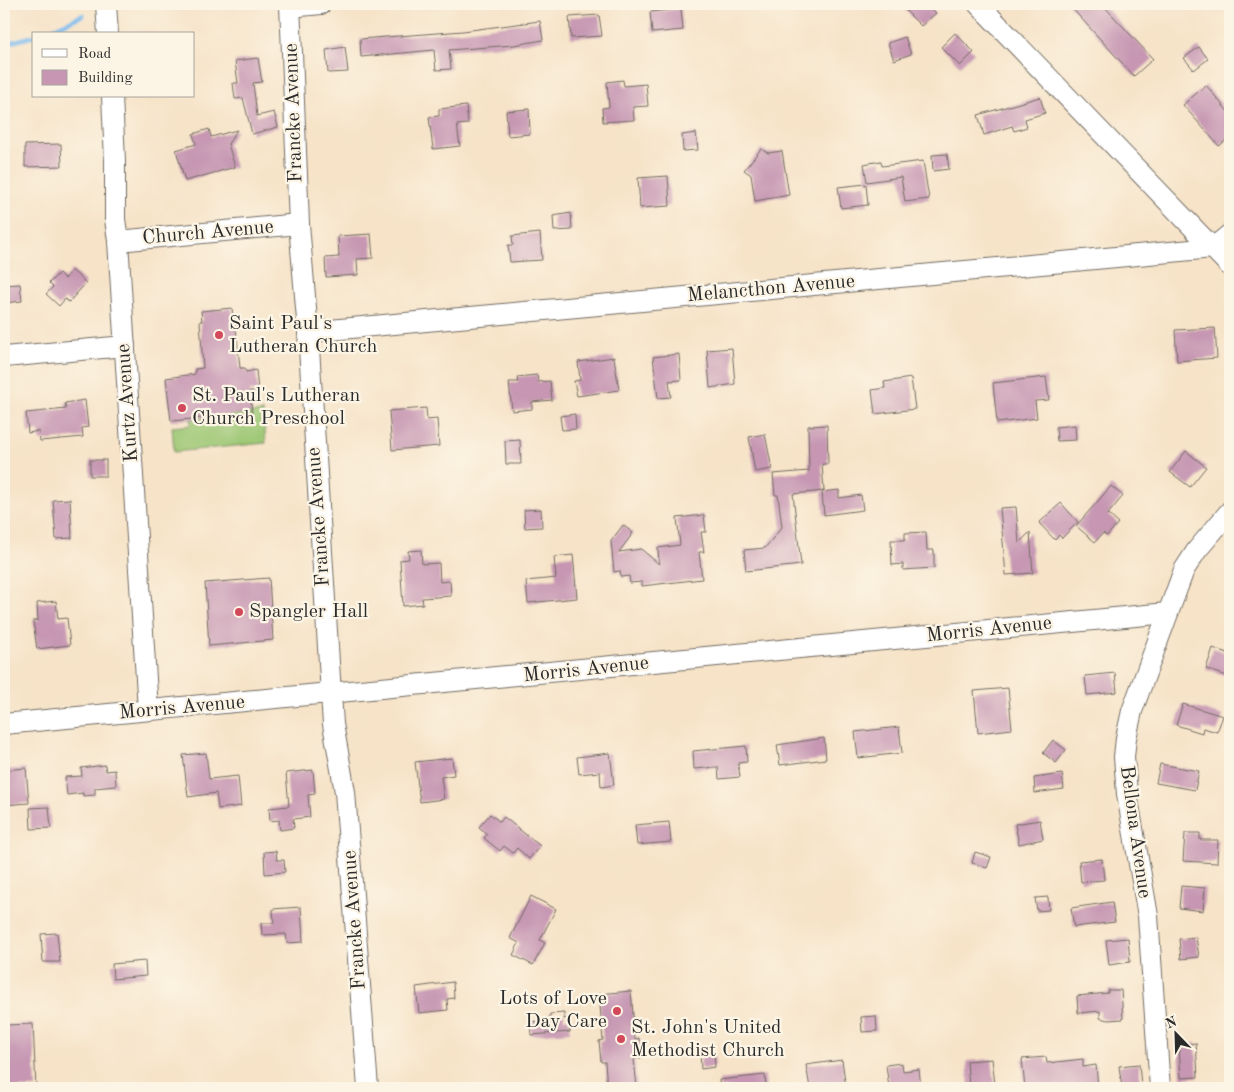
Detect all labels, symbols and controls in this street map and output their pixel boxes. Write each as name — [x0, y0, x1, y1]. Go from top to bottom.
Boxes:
legend — [32, 32, 195, 98]
street label: Francke Avenue — [282, 43, 306, 183]
text: Road — [78, 47, 112, 62]
text: Building — [78, 71, 133, 86]
street label: Church Avenue — [141, 217, 275, 249]
street label: Melancthon Avenue — [686, 272, 856, 306]
place label: Saint Paul's Lutheran Church — [229, 314, 378, 357]
marker: Saint Paul's Lutheran Church — [213, 329, 225, 341]
street label: Kurtz Avenue — [114, 343, 142, 463]
place label: St. Paul's Lutheran Church Preschool — [192, 386, 361, 429]
marker: St. Paul's Lutheran Church Preschool — [176, 402, 188, 414]
street label: Francke Avenue — [304, 447, 334, 587]
place label: Spangler Hall — [249, 602, 368, 622]
marker: Spangler Hall — [233, 606, 245, 618]
street label: Morris Avenue — [925, 613, 1053, 647]
street label: Morris Avenue — [522, 653, 650, 687]
street label: Morris Avenue — [118, 693, 246, 723]
street label: Bellona Avenue — [1116, 764, 1154, 900]
street label: Francke Avenue — [340, 850, 370, 990]
place label: Lots of Love Day Care — [499, 989, 607, 1032]
marker: Lots of Love Day Care — [611, 1005, 623, 1017]
north arrow — [1152, 1010, 1202, 1060]
text: N — [1164, 1014, 1179, 1031]
place label: St. John's United Methodist Church — [631, 1018, 785, 1061]
marker: St. John's United Methodist Church — [615, 1033, 627, 1045]

